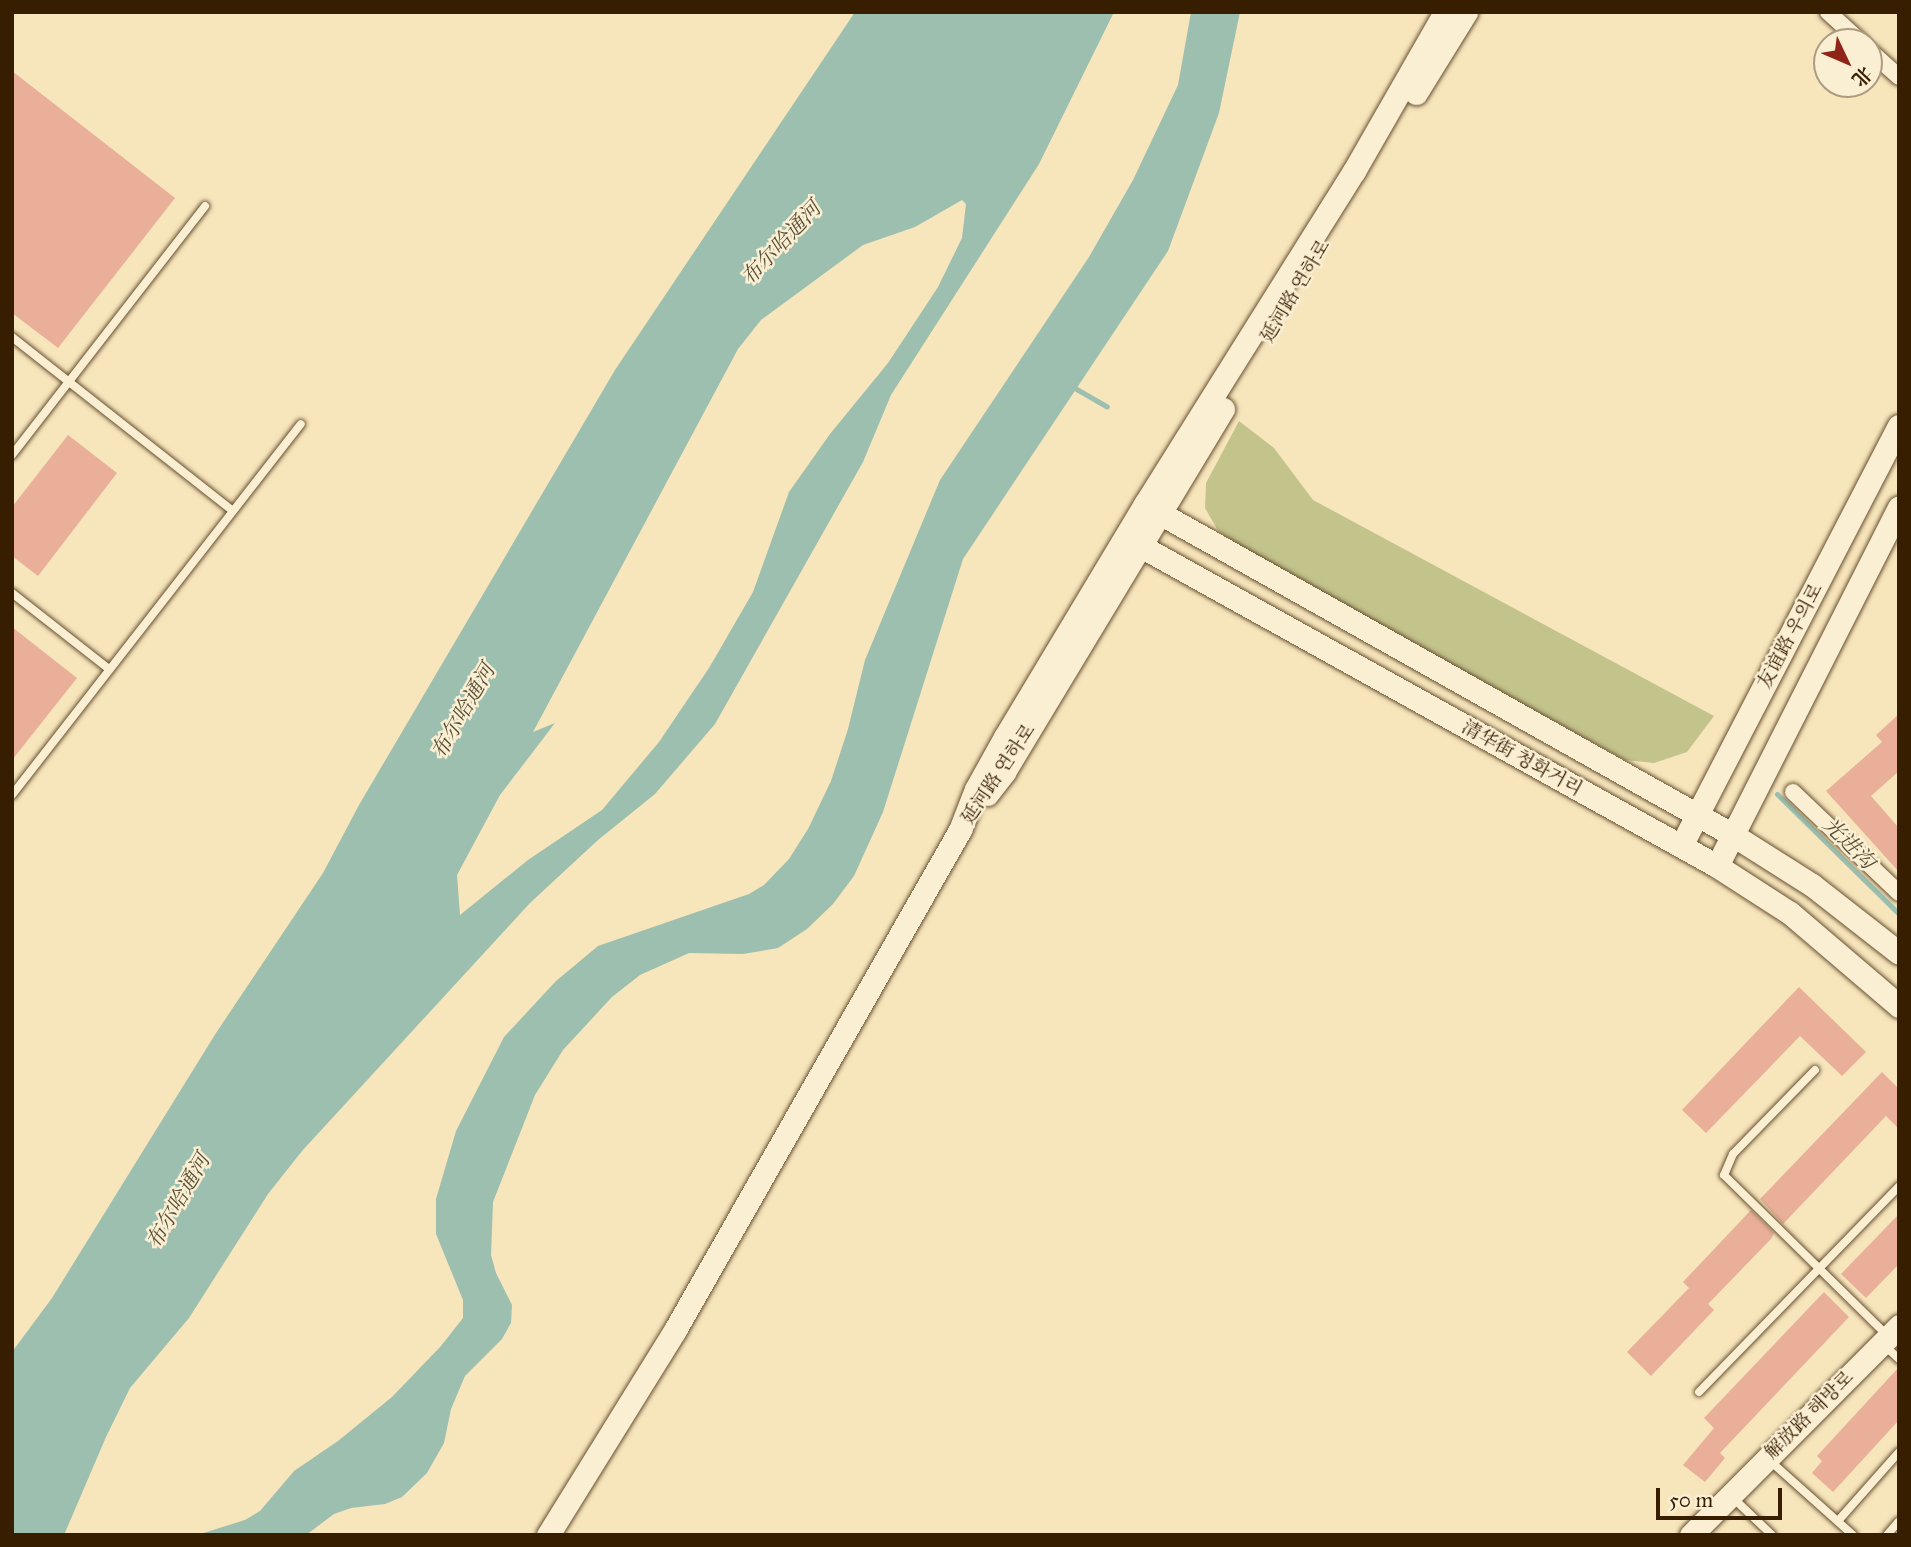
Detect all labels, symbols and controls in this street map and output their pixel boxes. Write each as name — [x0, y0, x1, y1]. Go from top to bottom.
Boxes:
north arrow — [1813, 28, 1883, 98]
text: 北 — [1847, 62, 1877, 91]
water label: 布尔哈通河 — [736, 196, 826, 290]
street label: 延河路 연하로 — [1255, 235, 1335, 347]
street label: 友谊路 우의로 — [1753, 579, 1827, 693]
water label: 布尔哈通河 — [426, 659, 500, 763]
street label: 清华街 청화거리 — [1458, 715, 1586, 801]
street label: 延河路 연하로 — [956, 719, 1040, 829]
water label: 光进沟 — [1818, 812, 1880, 874]
water label: 布尔哈通河 — [141, 1149, 215, 1253]
street label: 解放路 해방로 — [1760, 1366, 1858, 1464]
scale bar — [1659, 1474, 1785, 1518]
text: 50 m — [1669, 1487, 1713, 1513]

